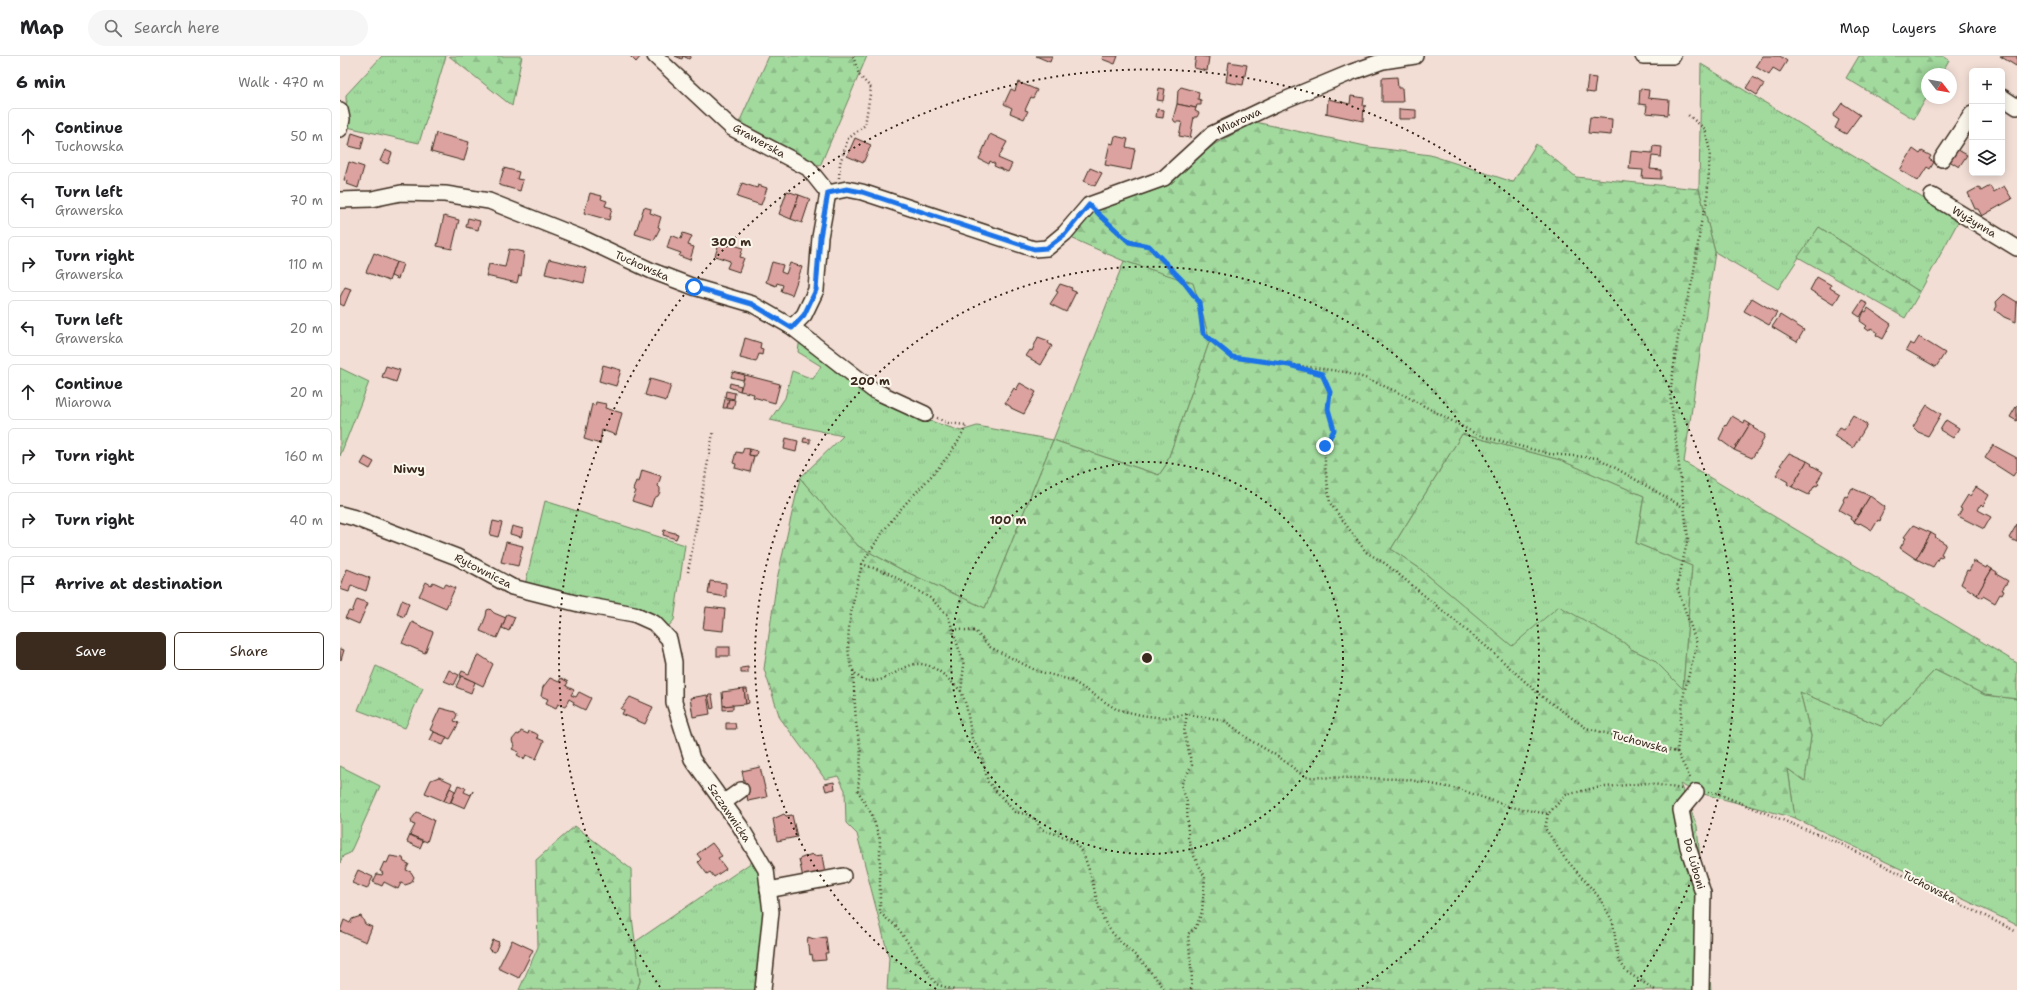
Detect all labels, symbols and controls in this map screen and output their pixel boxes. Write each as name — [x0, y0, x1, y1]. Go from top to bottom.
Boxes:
search box — [88, 10, 368, 46]
text: Map — [20, 15, 64, 40]
icon: search — [102, 17, 124, 39]
text: Search here — [134, 18, 220, 38]
text: Map — [1840, 19, 1870, 37]
text: Layers — [1892, 19, 1936, 37]
text: Share — [1958, 19, 1997, 37]
north arrow — [1921, 68, 1957, 104]
map controls — [1969, 68, 2005, 176]
button: + — [1969, 68, 2005, 104]
text: 6 min — [16, 71, 66, 93]
text: Walk · 470 m — [238, 74, 324, 91]
street label: Miarowa — [1214, 104, 1264, 138]
button: − — [1969, 104, 2005, 140]
text: Continue — [55, 118, 123, 138]
street label: Grawerska — [730, 120, 788, 162]
icon: ahead — [17, 125, 39, 147]
text: 50 m — [290, 128, 323, 145]
text: Tuchowska — [55, 138, 124, 155]
button: layers — [1969, 140, 2005, 176]
text: Turn left — [55, 182, 123, 202]
icon: left — [17, 189, 39, 211]
text: 70 m — [289, 192, 323, 209]
text: Grawerska — [55, 202, 123, 219]
street label: Wyżynna — [1949, 203, 1999, 241]
text: 300 m — [711, 234, 751, 250]
text: Turn right — [55, 246, 135, 266]
street label: Tuchowska — [612, 247, 672, 285]
icon: right — [17, 253, 39, 275]
text: 110 m — [288, 256, 323, 273]
text: Grawerska — [55, 266, 123, 283]
route start — [685, 278, 703, 296]
text: Turn left — [55, 310, 123, 330]
icon: left — [17, 317, 39, 339]
text: 20 m — [290, 320, 323, 337]
text: Grawerska — [55, 330, 123, 347]
text: 200 m — [850, 373, 890, 389]
text: Continue — [55, 374, 123, 394]
icon: ahead — [17, 381, 39, 403]
text: 20 m — [290, 384, 323, 401]
text: Miarowa — [55, 394, 111, 411]
route end — [1316, 437, 1334, 455]
icon: right — [17, 445, 39, 467]
text: Turn right — [55, 446, 135, 466]
text: 160 m — [285, 448, 323, 465]
district label: Niwy — [393, 461, 425, 477]
icon: right — [17, 509, 39, 531]
text: Turn right — [55, 510, 135, 530]
text: 40 m — [289, 512, 323, 529]
text: 100 m — [990, 512, 1027, 528]
street label: Rytownicza — [452, 550, 514, 592]
icon: arrive — [17, 573, 39, 595]
text: Arrive at destination — [55, 574, 223, 594]
button: Save — [16, 632, 166, 670]
button: Share — [174, 632, 324, 670]
centre of rings — [1140, 651, 1154, 665]
street label: Tuchowska — [1610, 727, 1670, 757]
street label: Szczawnicka — [704, 781, 754, 845]
street label: Do Luboni — [1680, 837, 1708, 891]
street label: Tuchowska — [1900, 867, 1958, 907]

